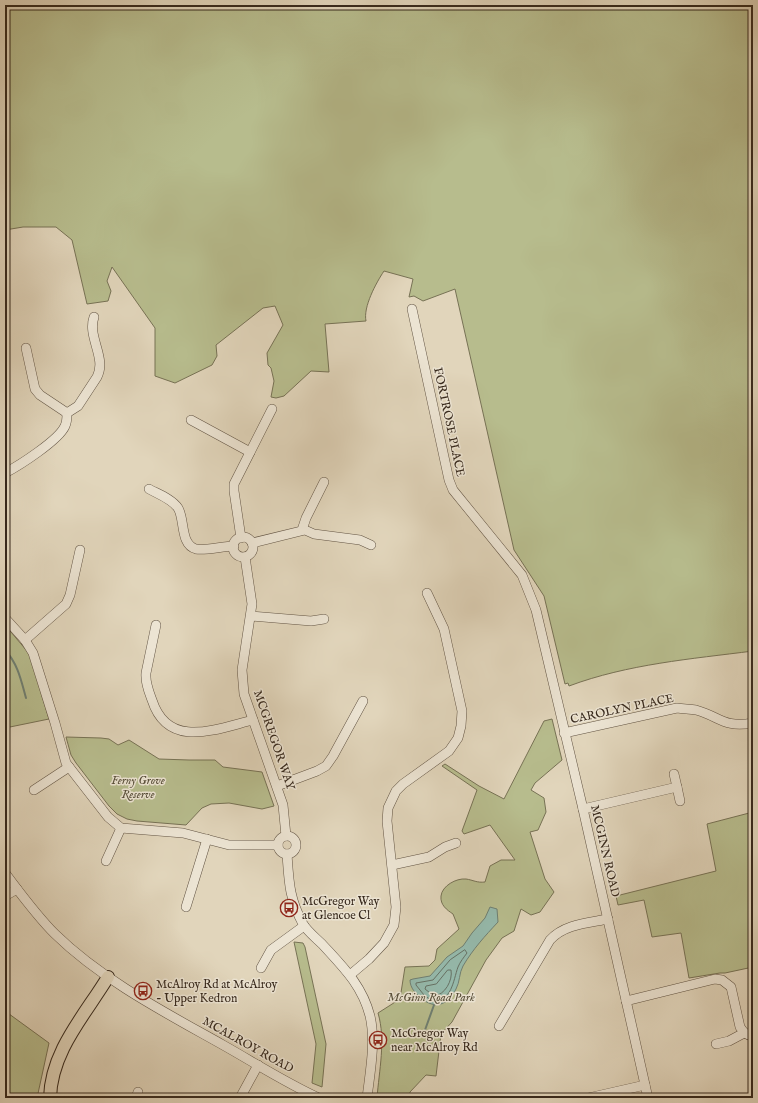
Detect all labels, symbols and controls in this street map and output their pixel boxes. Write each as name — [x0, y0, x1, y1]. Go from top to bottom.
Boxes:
street label: FORTROSE PLACE — [430, 366, 468, 478]
street label: MCGREGOR WAY — [250, 688, 298, 793]
street label: CAROLYN PLACE — [569, 691, 675, 727]
park label: Ferny Grove Reserve — [111, 773, 165, 802]
street label: MCGINN ROAD — [587, 803, 623, 899]
place label: McGregor Way at Glencoe Cl — [302, 894, 380, 923]
bus stop icon: McGregor Way at Glencoe Cl — [279, 898, 299, 918]
place label: McAlroy Rd at McAlroy - Upper Kedron — [156, 977, 278, 1007]
bus stop icon: McAlroy Rd at McAlroy - Upper Kedron — [133, 981, 153, 1001]
park label: McGinn Road Park — [387, 990, 475, 1005]
street label: MCALROY ROAD — [200, 1014, 297, 1076]
place label: McGregor Way near McAlroy Rd — [391, 1026, 478, 1055]
bus stop icon: McGregor Way near McAlroy Rd — [368, 1030, 388, 1050]

